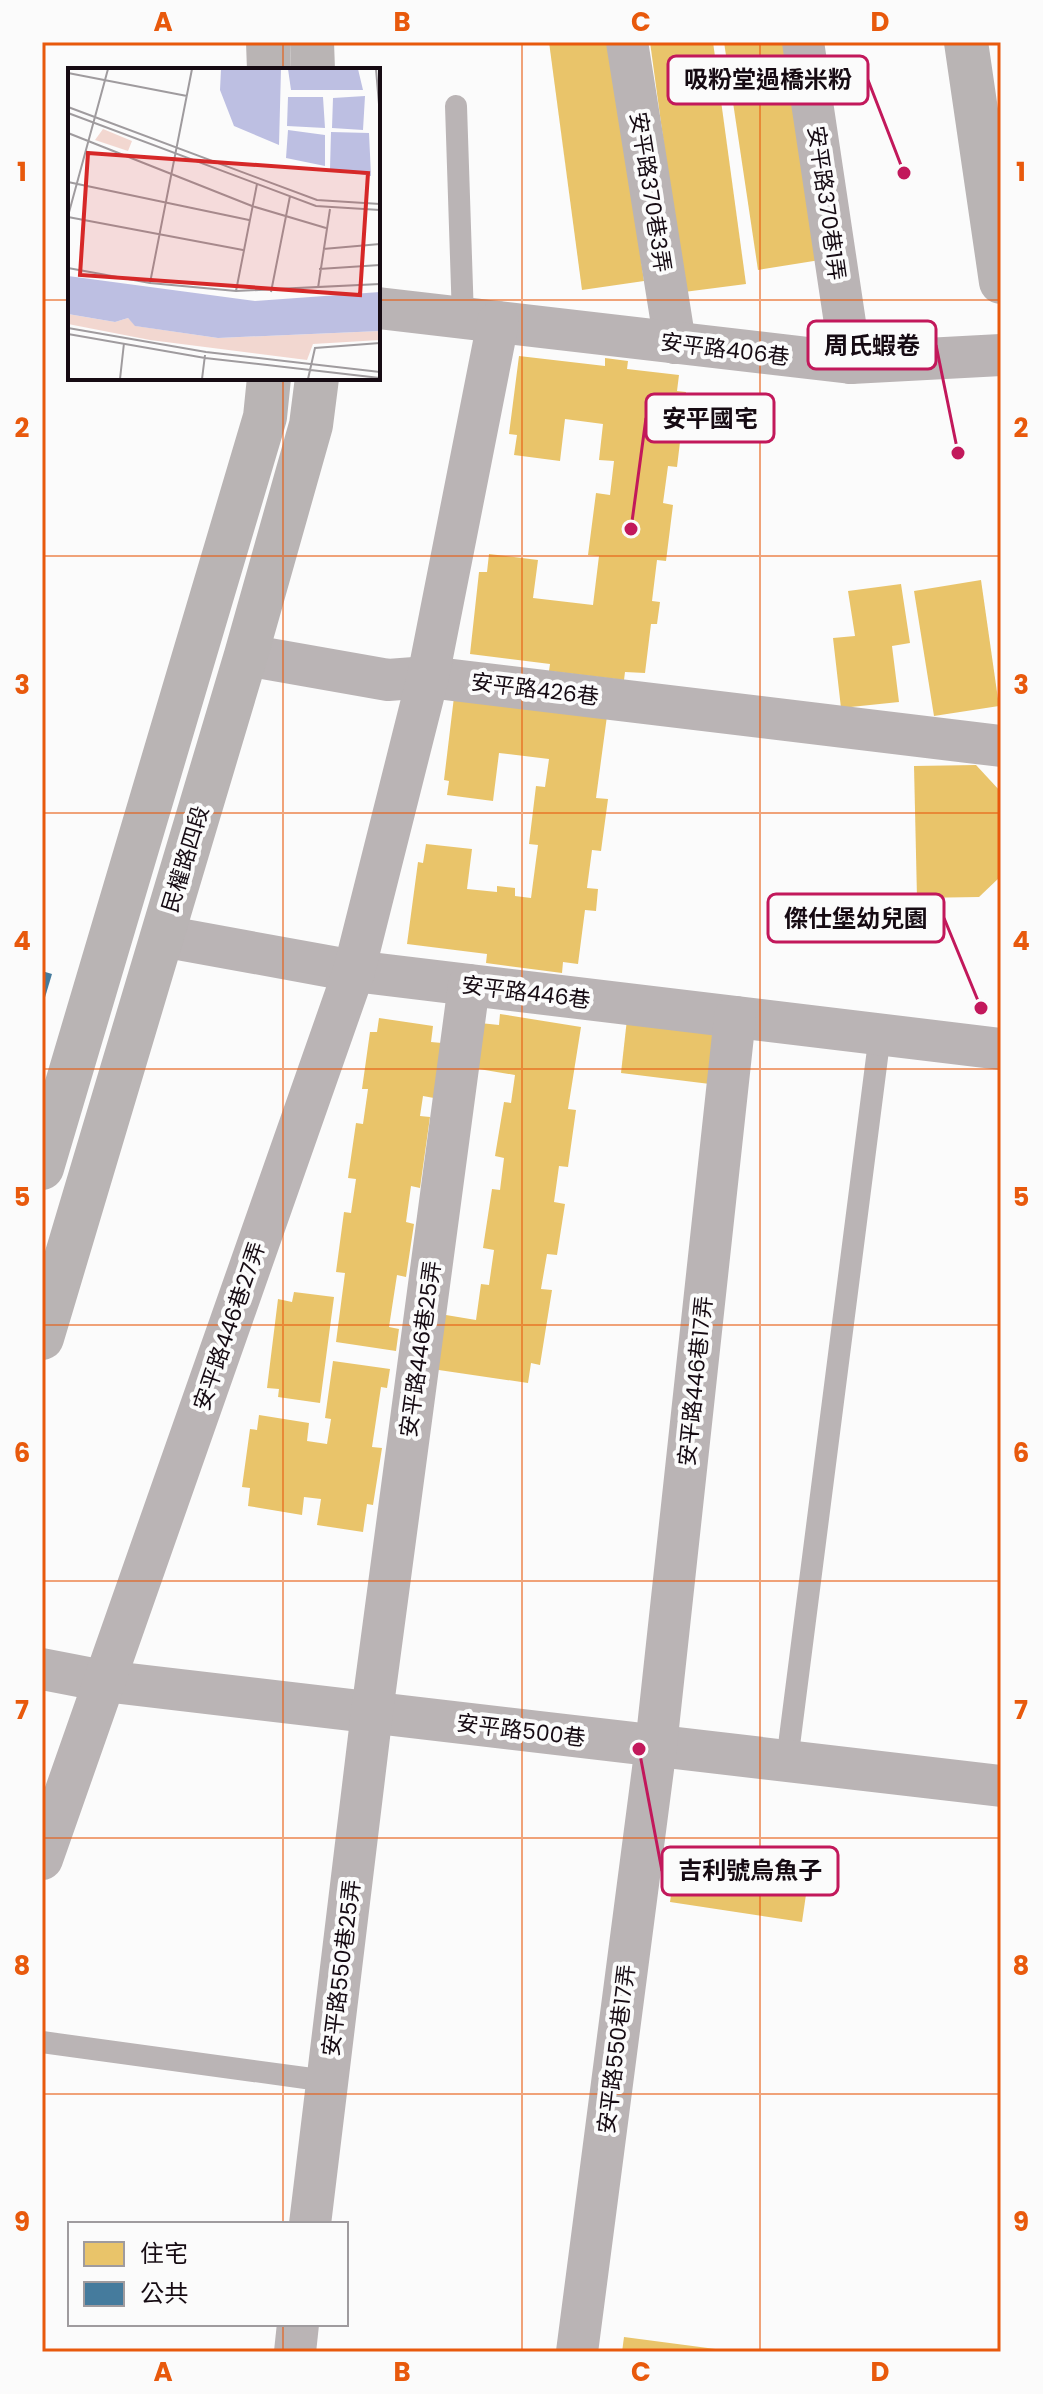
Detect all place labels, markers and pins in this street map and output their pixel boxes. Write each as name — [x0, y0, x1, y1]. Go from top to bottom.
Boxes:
callout: 吸粉堂過橋米粉 — [668, 56, 868, 104]
callout: 周氏蝦卷 — [808, 321, 936, 369]
callout: 安平國宅 — [646, 394, 774, 442]
callout: 傑仕堡幼兒園 — [768, 894, 944, 942]
callout: 吉利號烏魚子 — [662, 1847, 838, 1895]

